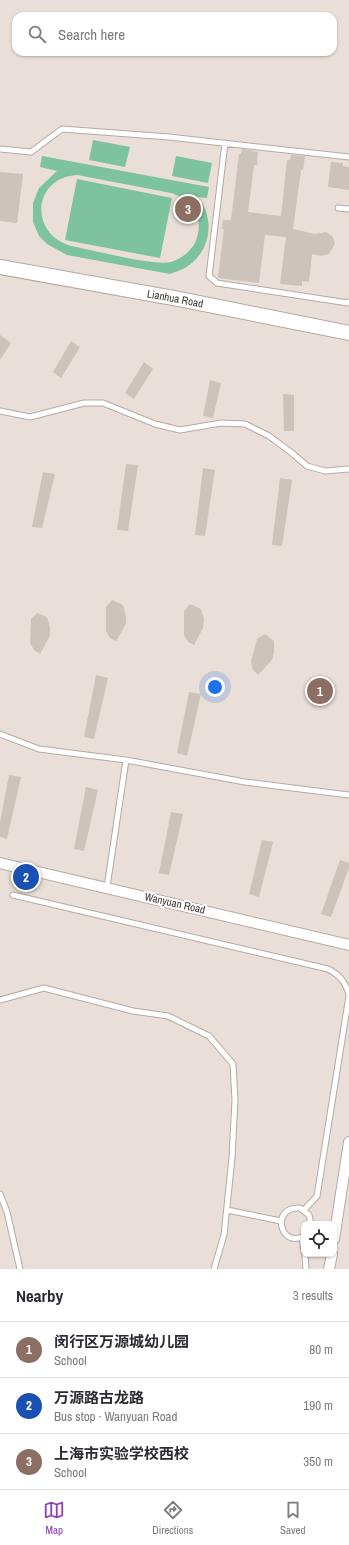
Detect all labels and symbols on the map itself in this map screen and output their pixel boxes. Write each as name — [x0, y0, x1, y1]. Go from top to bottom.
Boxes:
pin: 3 — [175, 194, 201, 224]
street label: Lianhua Road — [146, 286, 204, 311]
pin: 1 — [307, 676, 333, 706]
your location — [205, 677, 225, 697]
pin: 2 — [13, 862, 39, 892]
street label: Wanyuan Road — [143, 889, 207, 917]

